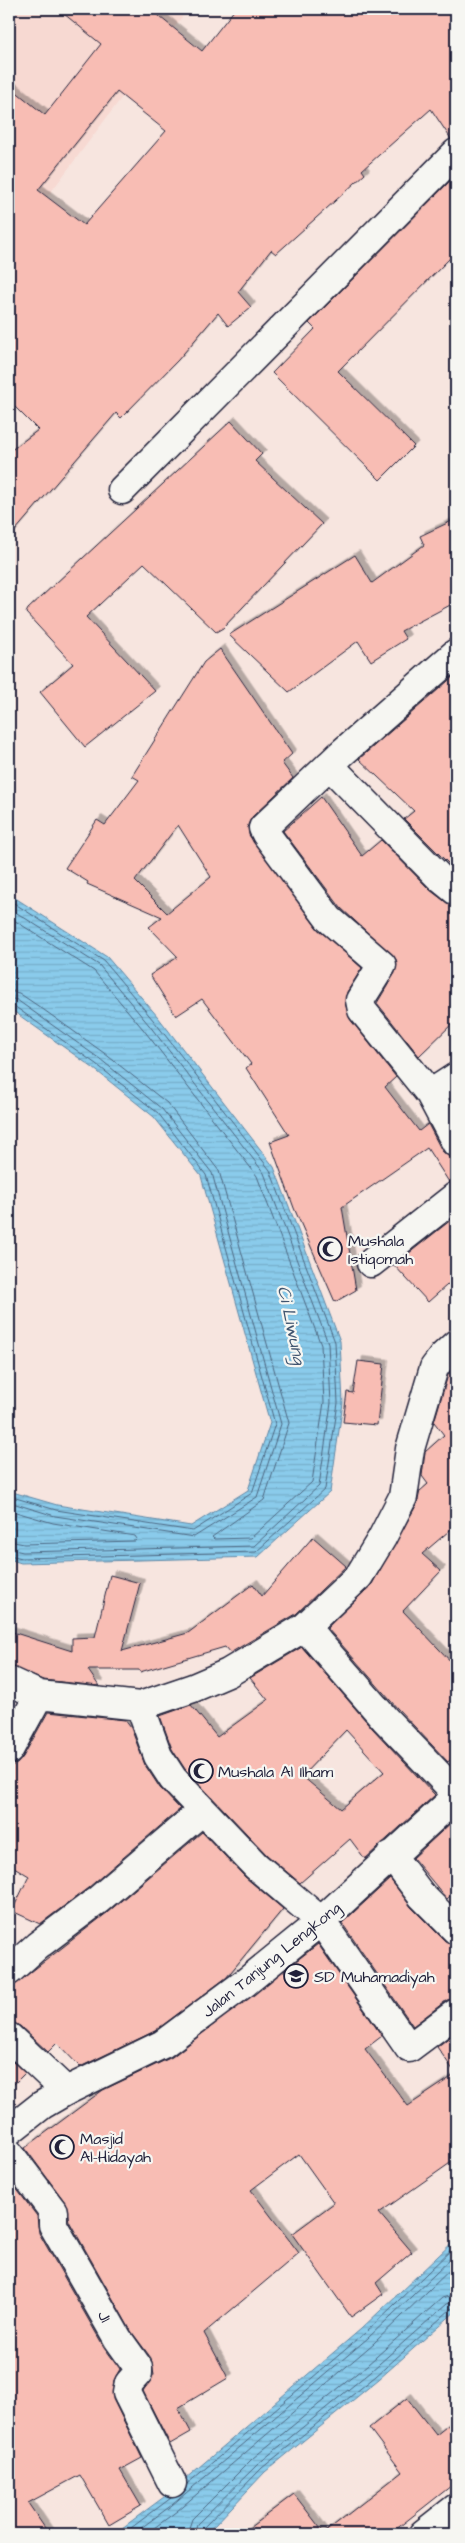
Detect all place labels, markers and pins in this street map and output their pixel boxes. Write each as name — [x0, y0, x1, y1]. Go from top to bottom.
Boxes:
place label: Mushala Istiqomah — [348, 1230, 413, 1270]
mosque icon: Mushala Istiqomah — [317, 1236, 343, 1262]
mosque icon: Mushala Al Ilham — [188, 1758, 214, 1784]
place label: Mushala Al Ilham — [218, 1761, 334, 1783]
school or university icon: SD Muhamadiyah — [283, 1963, 309, 1989]
place label: SD Muhamadiyah — [314, 1966, 435, 1989]
place label: Masjid Al-Hidayah — [80, 2128, 151, 2169]
mosque icon: Masjid Al-Hidayah — [49, 2134, 75, 2160]

